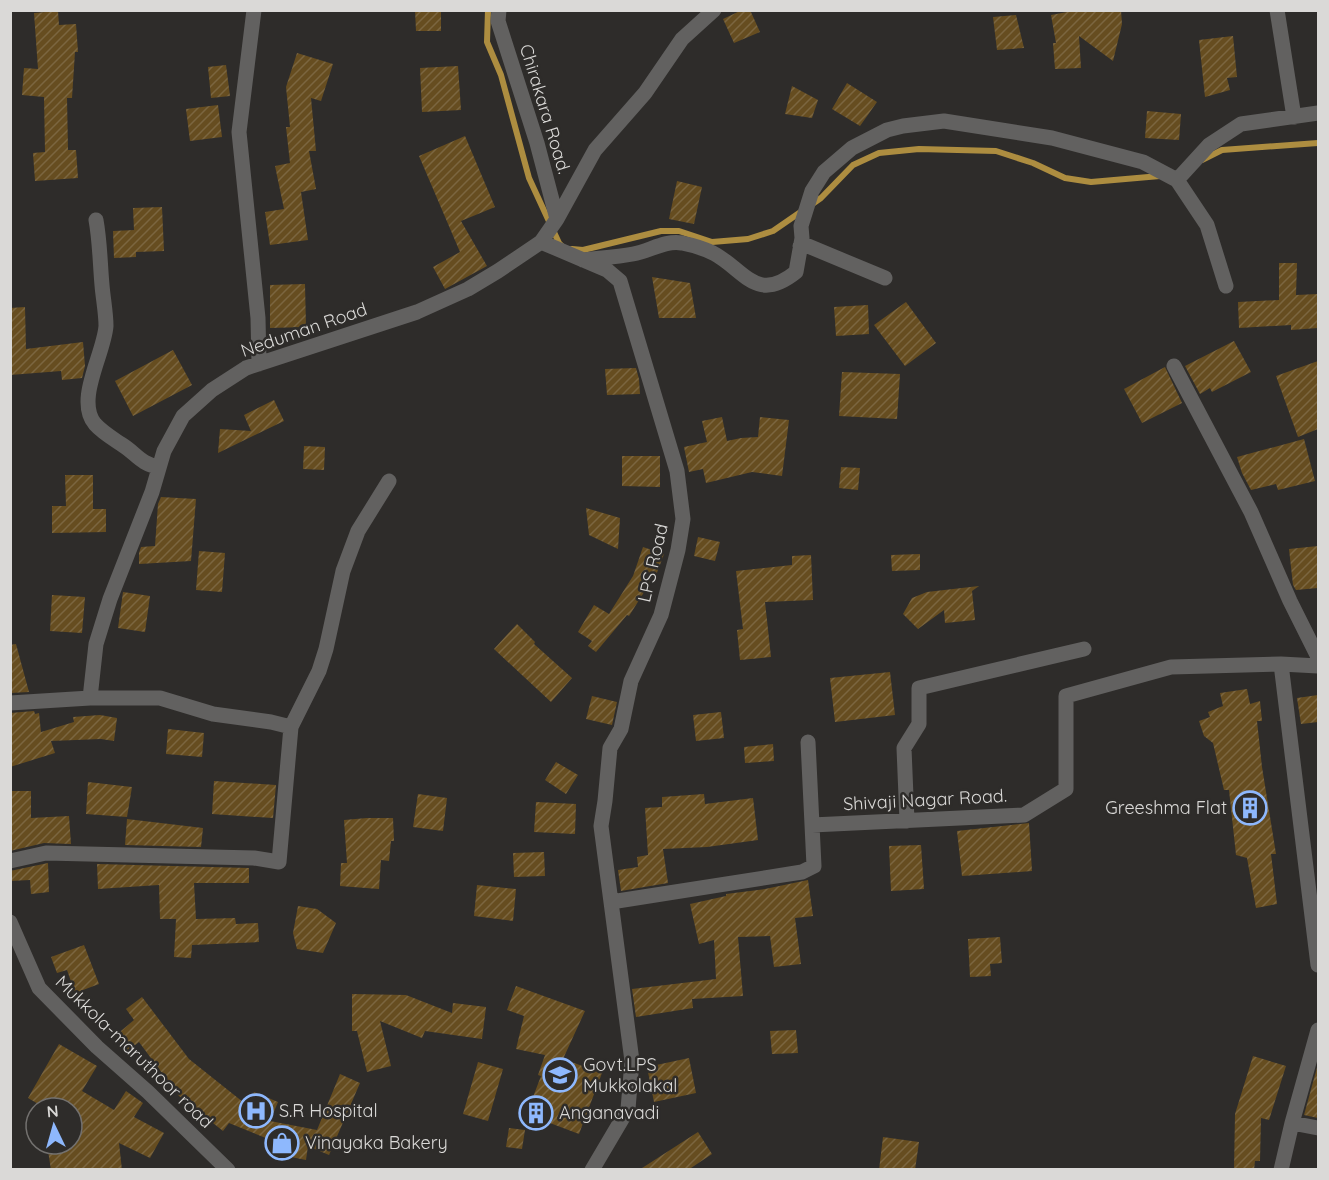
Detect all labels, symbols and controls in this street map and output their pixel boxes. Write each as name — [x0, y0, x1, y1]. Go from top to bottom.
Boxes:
street label: Chirakara Road. — [515, 41, 576, 176]
street label: Neduman Road — [238, 297, 370, 362]
street label: LPS Road — [632, 521, 673, 604]
street label: Shivaji Nagar Road. — [842, 784, 1007, 815]
building icon: Greeshma Flat — [1232, 790, 1268, 826]
place label: Greeshma Flat — [1105, 796, 1227, 819]
street label: Mukkola-maruthoor road — [51, 970, 218, 1133]
place label: Govt.LPS Mukkolakal — [583, 1053, 677, 1097]
school or university icon: Govt.LPS Mukkolakal — [542, 1057, 578, 1093]
hospital icon: S.R Hospital — [238, 1093, 274, 1129]
building icon: Anganavadi — [518, 1095, 554, 1131]
north arrow — [24, 1096, 84, 1156]
place label: S.R Hospital — [279, 1099, 378, 1122]
text: N — [46, 1101, 59, 1122]
place label: Anganavadi — [559, 1101, 659, 1124]
shop icon: Vinayaka Bakery — [264, 1125, 300, 1161]
place label: Vinayaka Bakery — [305, 1131, 448, 1154]

